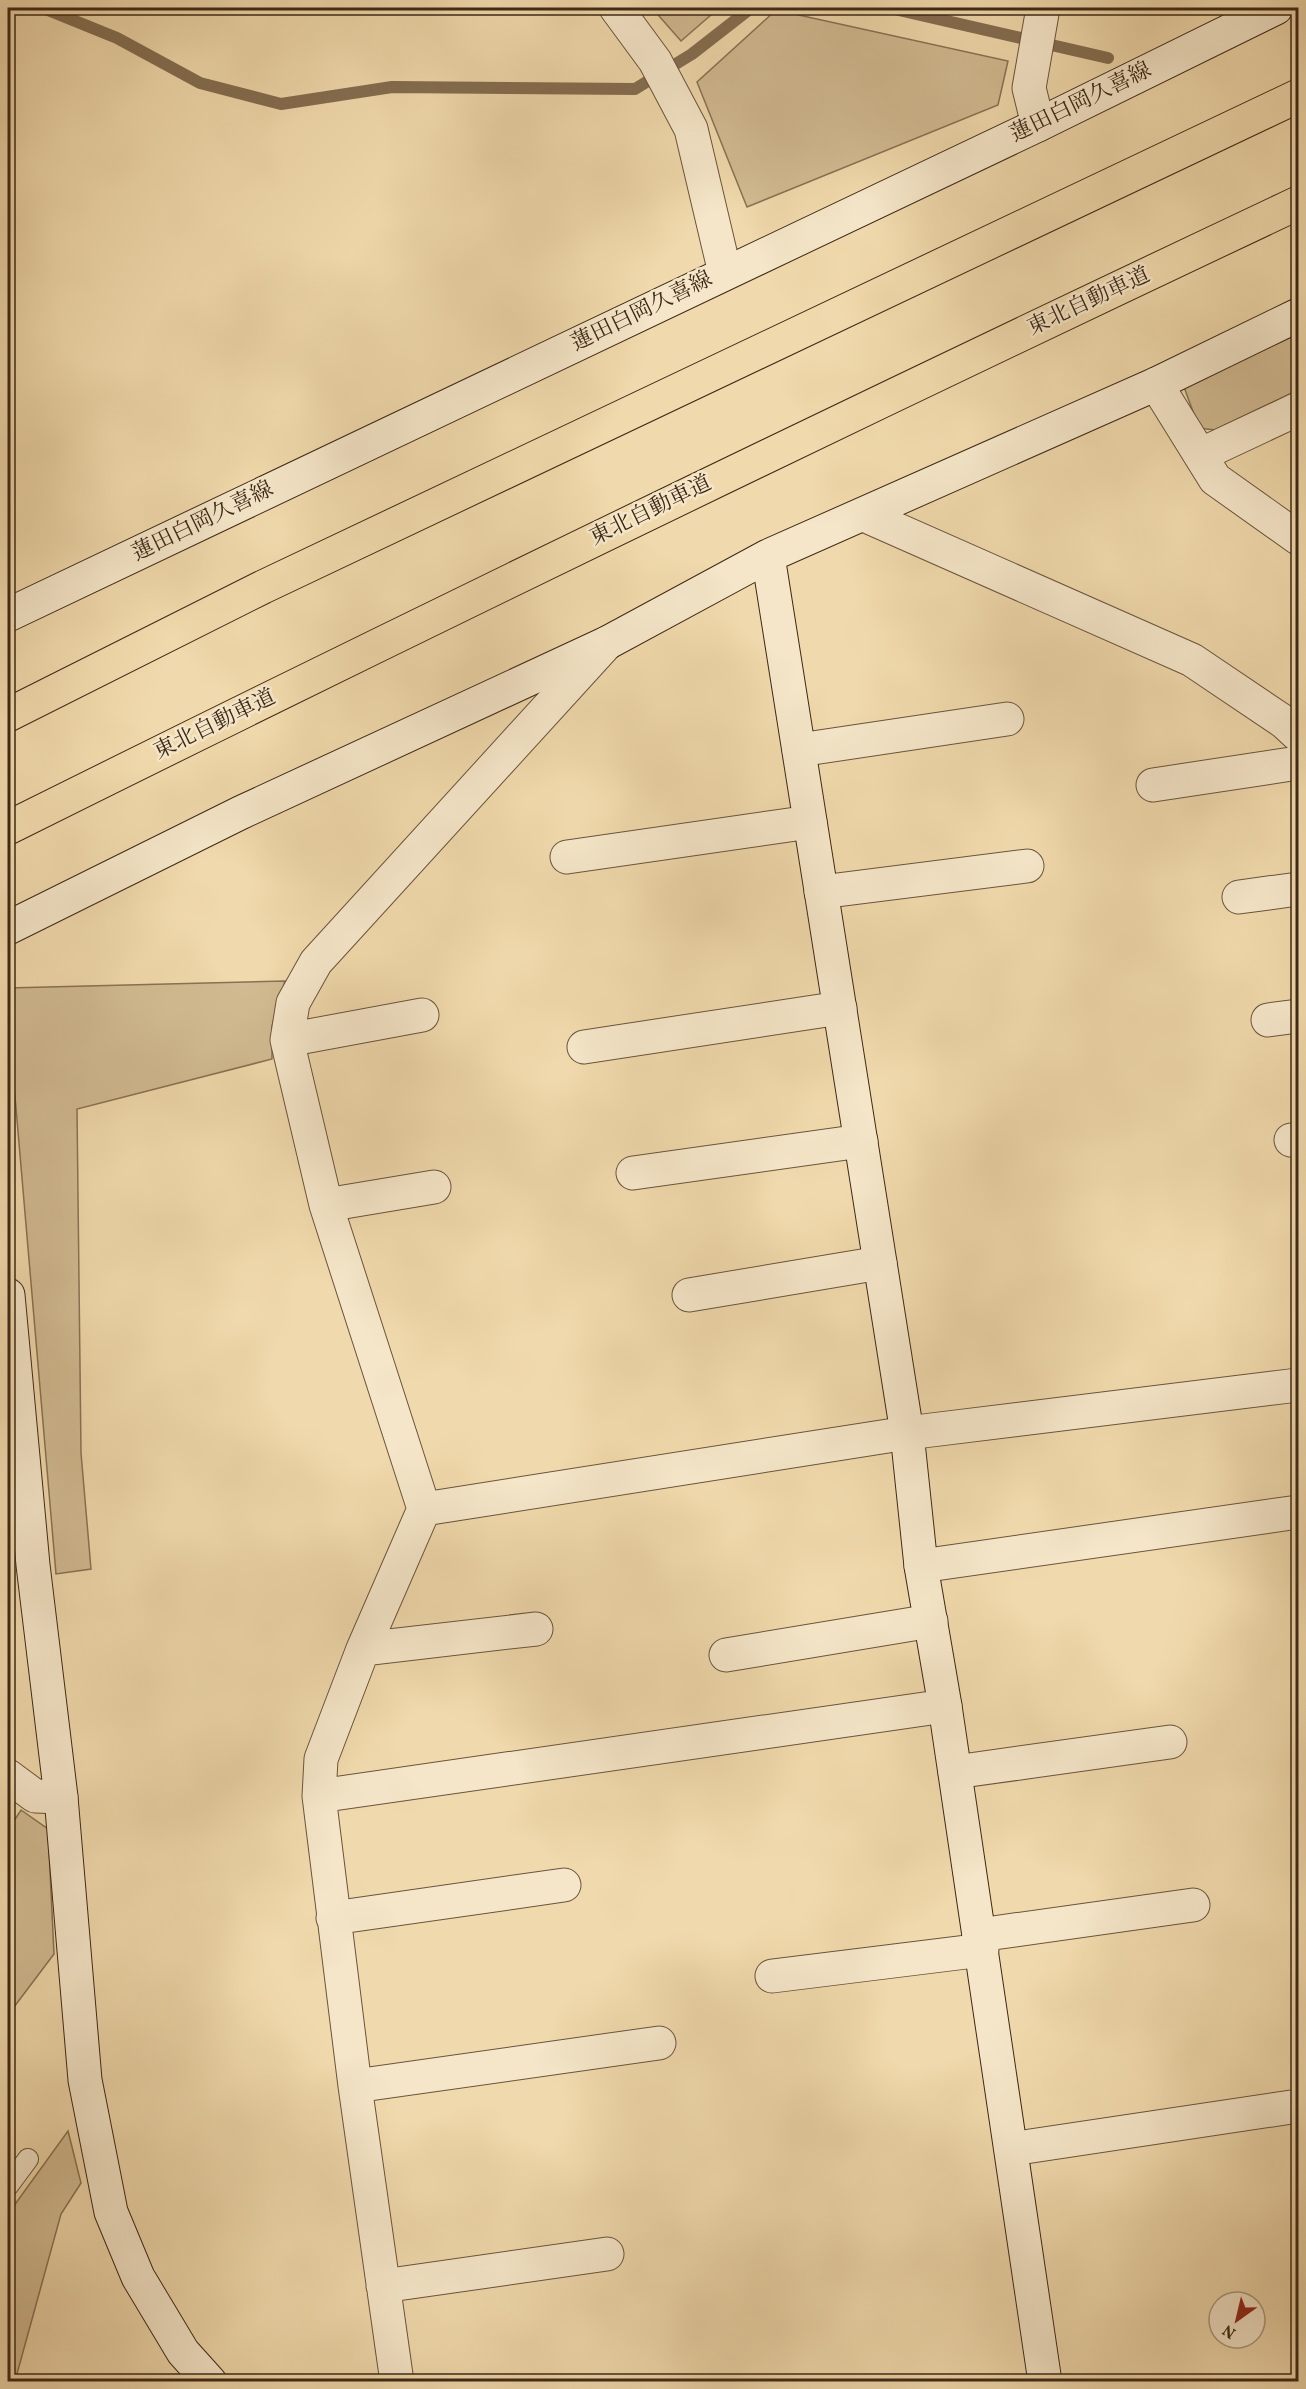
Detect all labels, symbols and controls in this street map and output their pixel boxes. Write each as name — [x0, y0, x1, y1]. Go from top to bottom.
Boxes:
street label: 蓮田白岡久喜線 — [1005, 55, 1157, 151]
street label: 東北自動車道 — [1023, 260, 1155, 344]
street label: 蓮田白岡久喜線 — [566, 264, 718, 360]
street label: 東北自動車道 — [585, 468, 717, 554]
street label: 蓮田白岡久喜線 — [127, 474, 279, 570]
street label: 東北自動車道 — [149, 682, 281, 768]
north arrow — [1207, 2290, 1267, 2350]
text: N — [1218, 2318, 1241, 2343]

